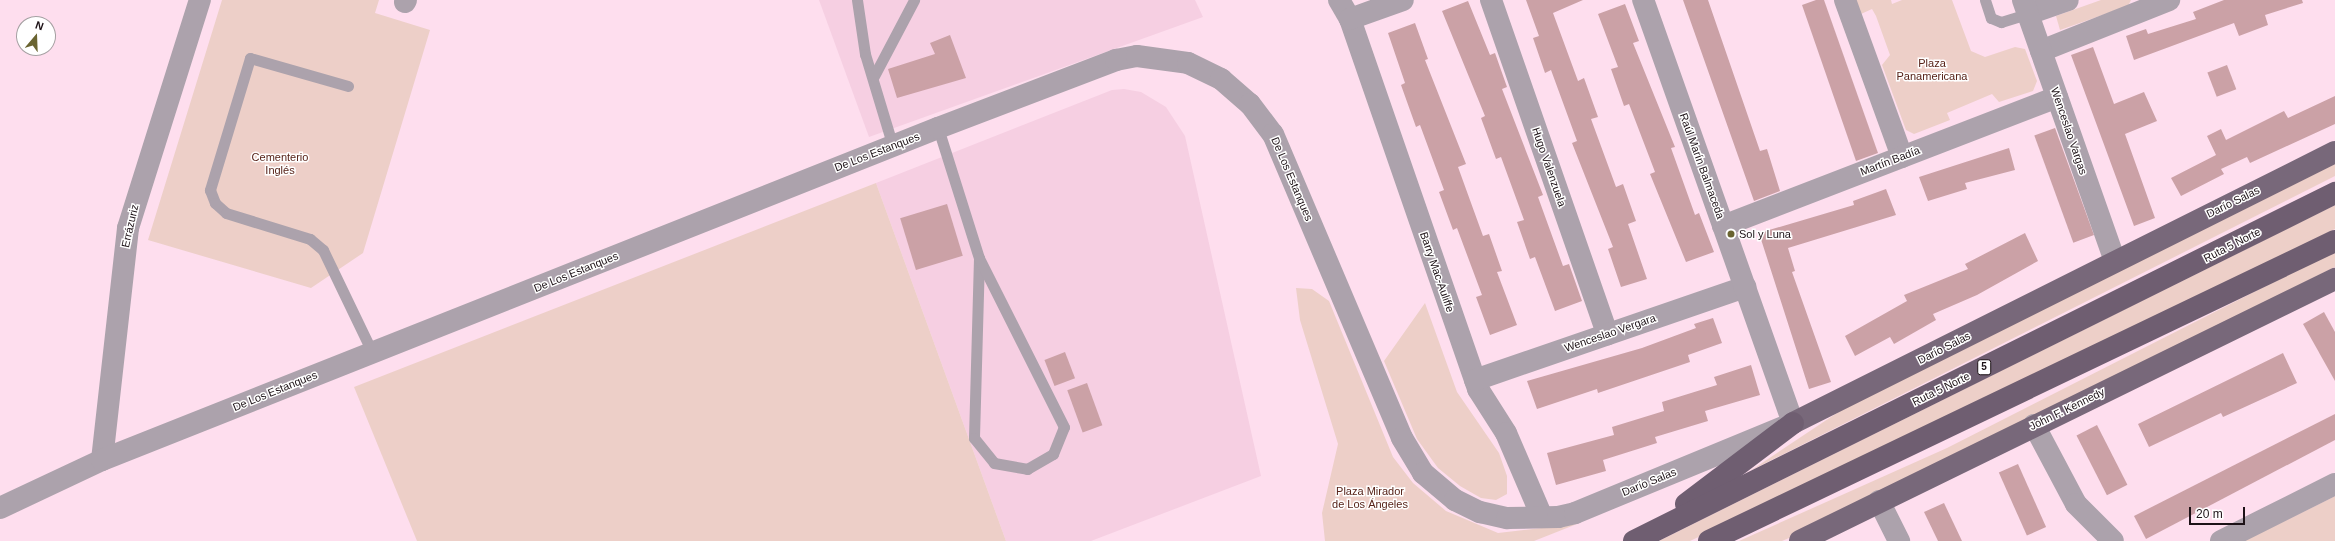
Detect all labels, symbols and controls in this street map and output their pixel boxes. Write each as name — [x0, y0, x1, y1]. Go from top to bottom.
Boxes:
north arrow — [16, 16, 56, 56]
text: N — [34, 19, 45, 33]
park label: Plaza Panamericana — [1897, 57, 1967, 83]
street label: Wenceslao Vargas — [2048, 86, 2090, 176]
street label: Raúl Marín Balmaceda — [1677, 111, 1727, 221]
street label: Hugo Valenzuela — [1529, 126, 1569, 208]
street label: De Los Estanques — [833, 130, 921, 174]
street label: De Los Estanques — [1268, 135, 1316, 223]
street label: Martín Badía — [1858, 144, 1922, 178]
park label: Cementerio Inglés — [252, 151, 308, 177]
street label: Darío Salas — [2204, 183, 2262, 221]
street label: Errázuriz — [119, 203, 141, 249]
street label: Ruta 5 Norte — [2201, 225, 2263, 265]
place label: Sol y Luna — [1739, 227, 1791, 241]
marker: Sol y Luna — [1726, 229, 1736, 239]
street label: Barry Mac-Auliffe — [1417, 230, 1457, 314]
street label: De Los Estanques — [532, 249, 620, 295]
street label: Wenceslao Vergara — [1563, 311, 1657, 355]
street label: Darío Salas — [1915, 329, 1973, 367]
road number: 5 — [1977, 359, 1991, 375]
street label: De Los Estanques — [231, 368, 319, 414]
street label: Ruta 5 Norte — [1910, 369, 1972, 409]
street label: John F. Kennedy — [2027, 385, 2107, 433]
street label: Darío Salas — [1620, 465, 1678, 499]
park label: Plaza Mirador de Los Ángeles — [1332, 485, 1408, 511]
scale bar — [2191, 499, 2247, 525]
text: 20 m — [2196, 507, 2223, 521]

